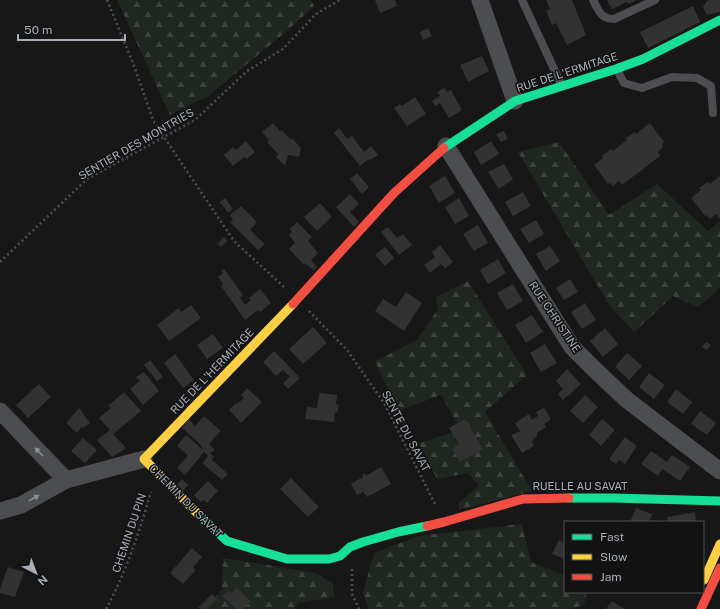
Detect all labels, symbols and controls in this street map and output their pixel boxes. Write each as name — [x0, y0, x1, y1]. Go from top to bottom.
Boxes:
scale bar — [18, 16, 125, 42]
text: 50 m — [24, 23, 52, 37]
street label: RUE DE L'ERMITAGE — [515, 50, 619, 94]
street label: SENTIER DES MONTRIES — [76, 106, 196, 182]
street label: RUE CHRISTINE — [527, 279, 583, 355]
street label: RUE DE L'HERMITAGE — [168, 326, 256, 416]
street label: SENTE DU SAVAT — [380, 389, 433, 474]
one-way arrow — [34, 447, 44, 457]
street label: CHEMIN DU SAVAT — [147, 462, 225, 540]
street label: RUELLE AU SAVAT — [532, 480, 628, 492]
street label: CHEMIN DU PIN — [110, 492, 148, 574]
one-way arrow — [28, 494, 39, 501]
legend — [564, 521, 704, 593]
text: Fast — [600, 530, 625, 544]
text: Slow — [600, 550, 628, 564]
north arrow — [16, 553, 56, 593]
text: Jam — [600, 570, 622, 584]
text: N — [35, 573, 50, 588]

